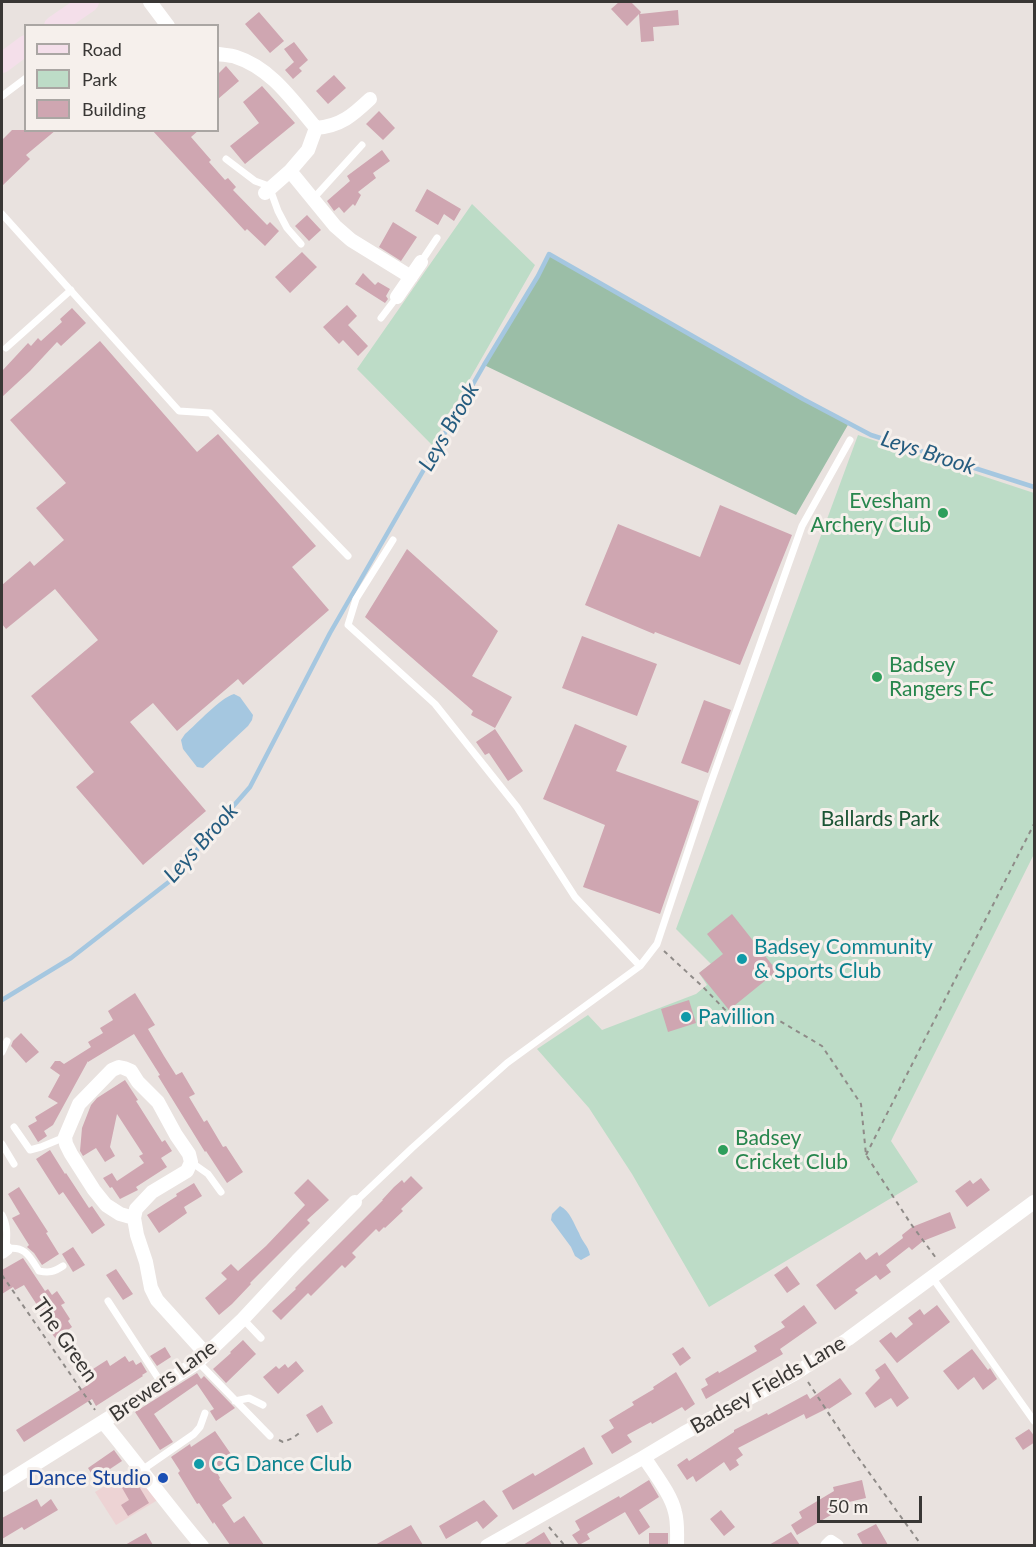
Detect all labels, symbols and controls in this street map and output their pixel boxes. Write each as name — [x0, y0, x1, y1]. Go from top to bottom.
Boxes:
legend — [24, 24, 219, 132]
text: Road — [82, 38, 122, 60]
text: Park — [82, 68, 117, 90]
text: Building — [82, 98, 146, 120]
water label: Leys Brook — [413, 378, 485, 476]
water label: Leys Brook — [877, 425, 979, 481]
place label: Evesham Archery Club — [810, 488, 931, 538]
marker: Evesham Archery Club — [936, 506, 950, 520]
place label: Badsey Rangers FC — [889, 652, 994, 702]
marker: Badsey Rangers FC — [870, 670, 884, 684]
water label: Leys Brook — [159, 798, 243, 888]
park label: Ballards Park — [821, 806, 939, 832]
place label: Badsey Community & Sports Club — [754, 934, 933, 984]
marker: Badsey Community & Sports Club — [735, 952, 749, 966]
place label: Pavillion — [698, 1004, 775, 1030]
marker: Pavillion — [679, 1010, 693, 1024]
place label: Badsey Cricket Club — [735, 1125, 848, 1175]
marker: Badsey Cricket Club — [716, 1143, 730, 1157]
street label: The Green — [27, 1293, 103, 1387]
street label: Badsey Fields Lane — [686, 1330, 850, 1440]
street label: Brewers Lane — [105, 1335, 221, 1427]
place label: CG Dance Club — [211, 1451, 352, 1477]
marker: CG Dance Club — [192, 1457, 206, 1471]
place label: Dance Studio — [28, 1465, 151, 1491]
marker: Dance Studio — [156, 1471, 170, 1485]
scale bar — [820, 1484, 925, 1522]
text: 50 m — [828, 1495, 868, 1517]

